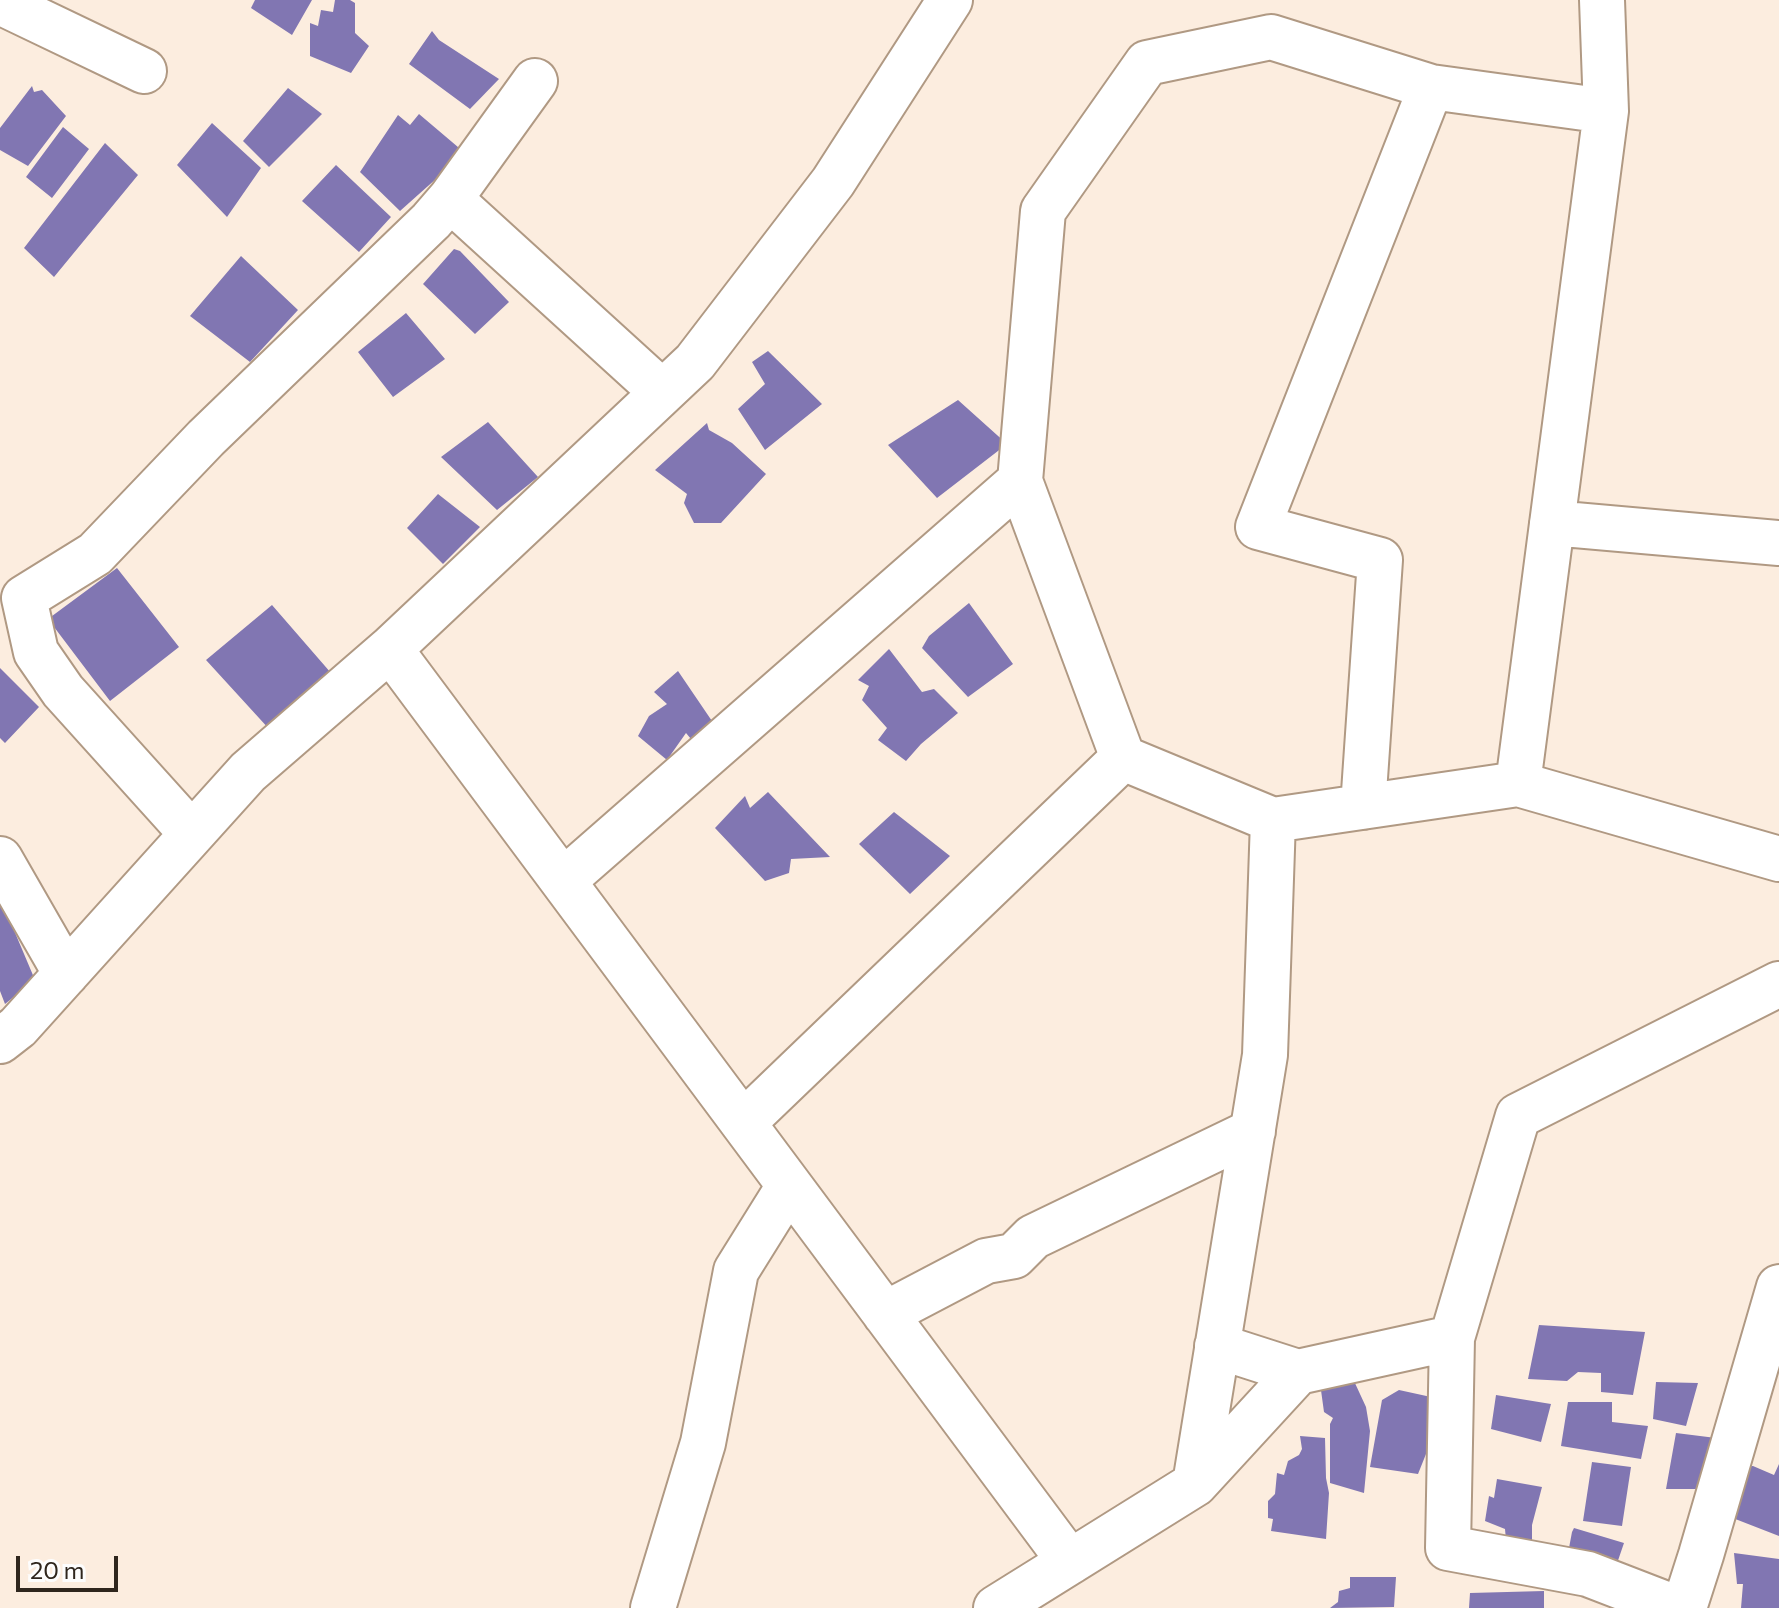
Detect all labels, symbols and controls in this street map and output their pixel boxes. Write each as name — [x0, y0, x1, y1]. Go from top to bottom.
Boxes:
scale bar — [20, 1540, 122, 1590]
text: 20 m — [30, 1555, 84, 1584]

